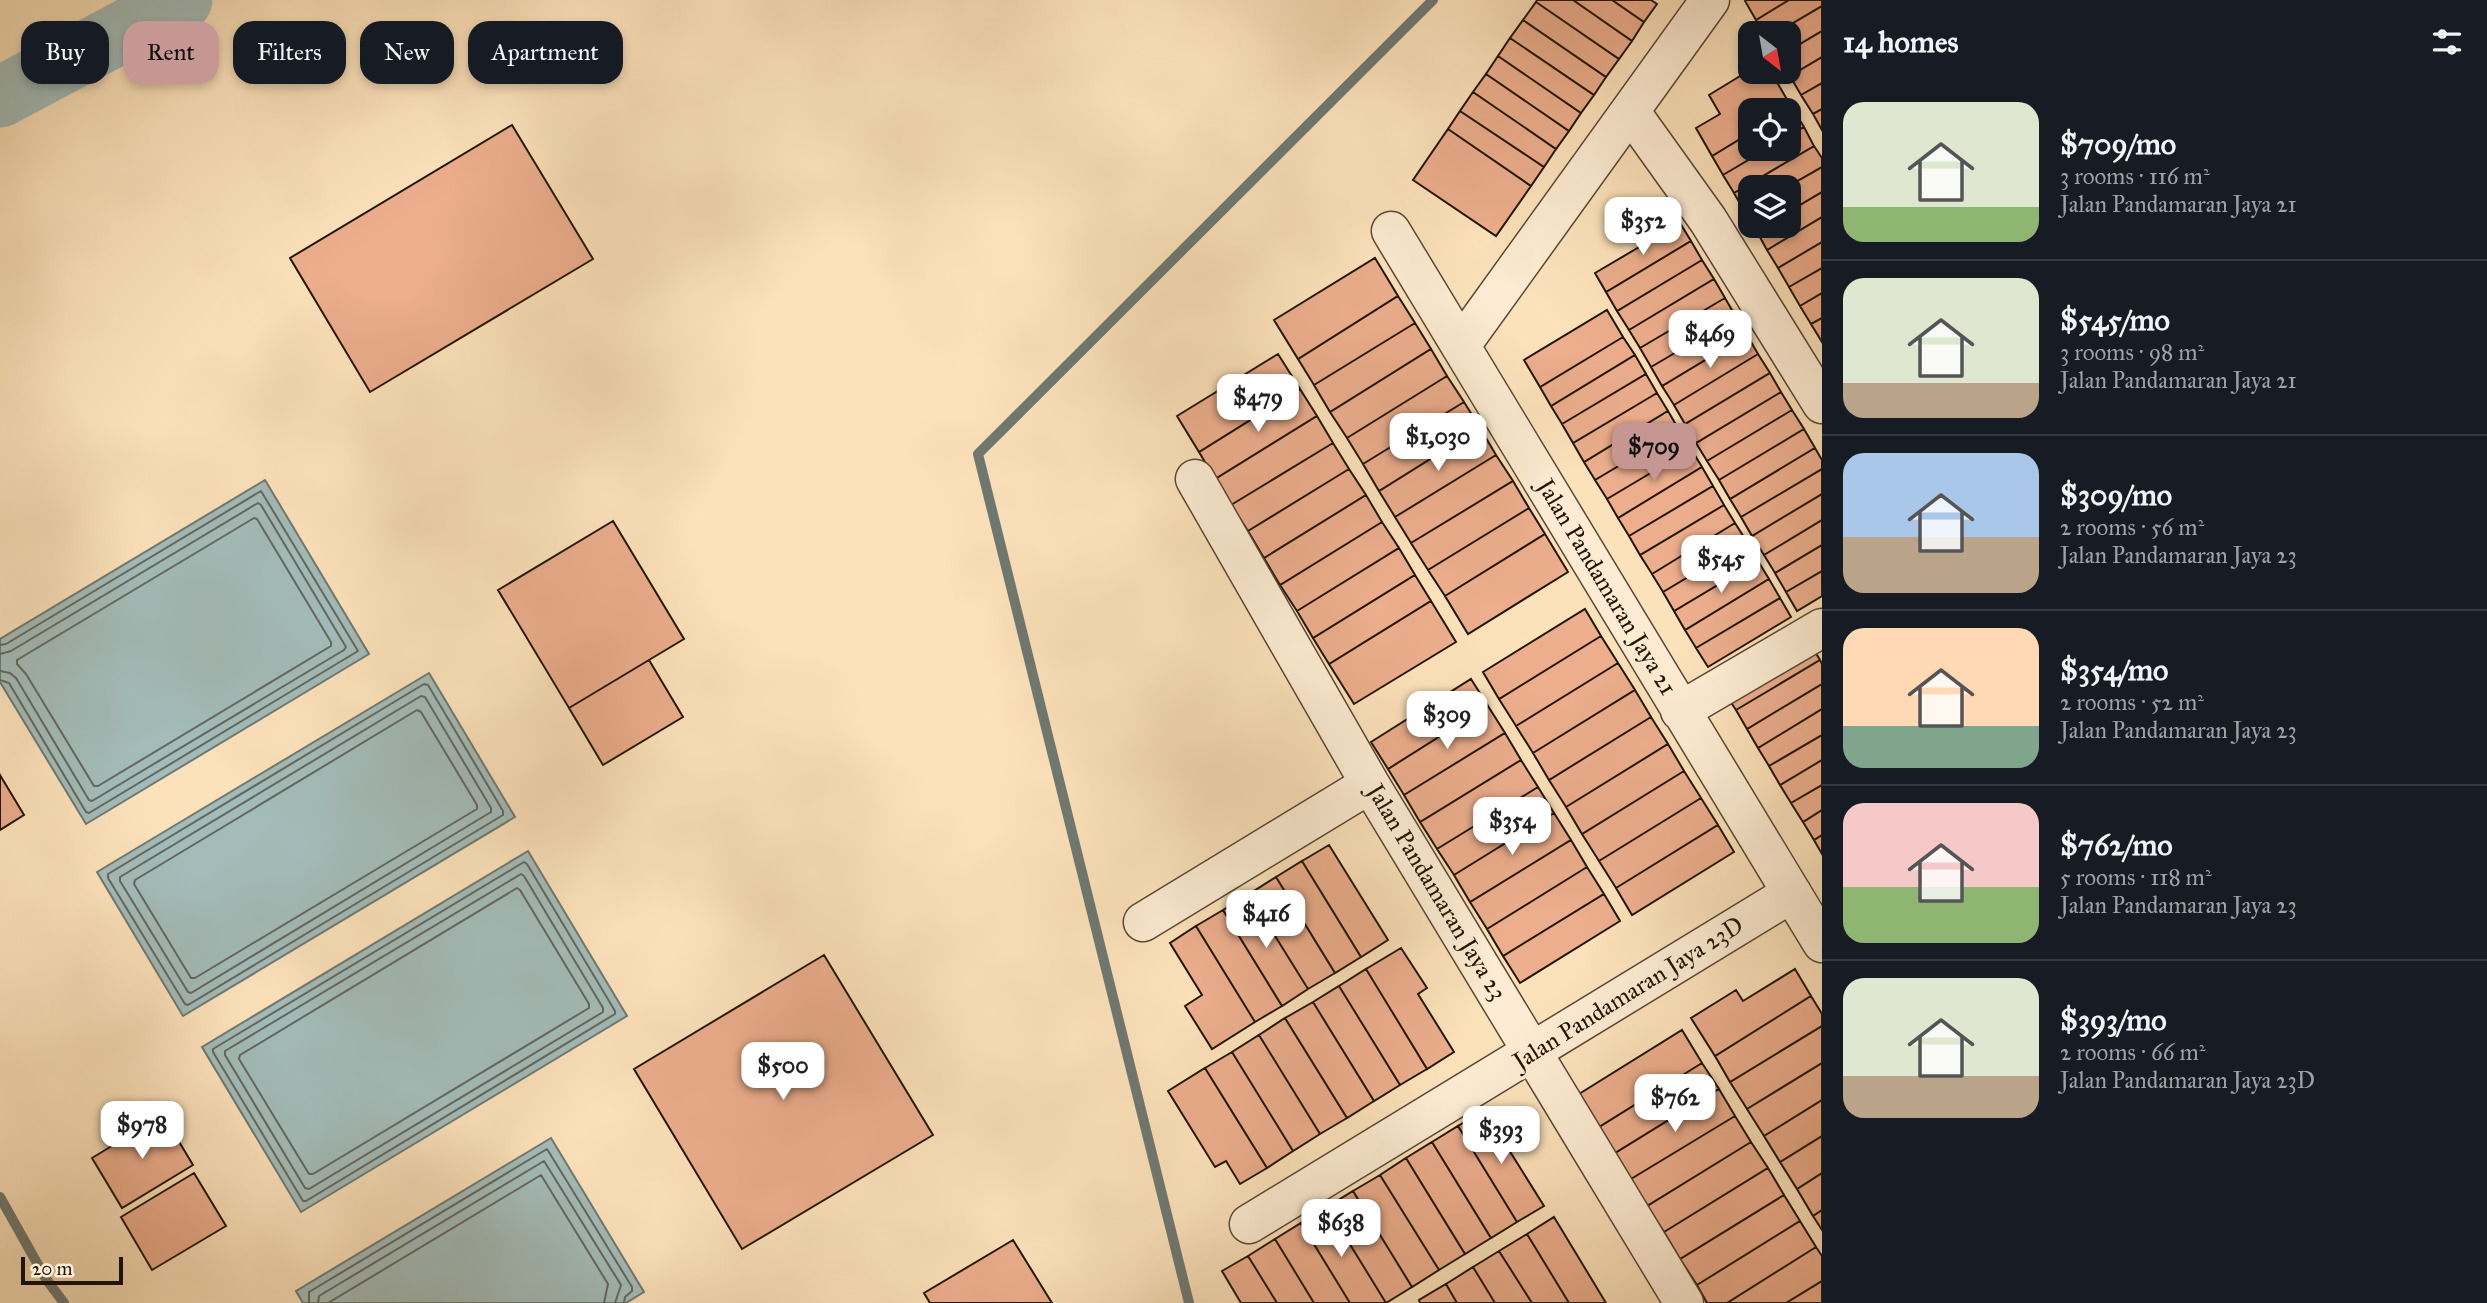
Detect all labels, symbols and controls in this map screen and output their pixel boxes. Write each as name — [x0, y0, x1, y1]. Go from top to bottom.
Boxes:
chip: Buy — [21, 21, 109, 84]
chip: Rent — [123, 21, 219, 84]
chip: Filters — [233, 21, 346, 84]
chip: New — [360, 21, 454, 84]
chip: Apartment — [468, 21, 623, 84]
north arrow — [1738, 21, 1801, 84]
map controls — [1738, 21, 1801, 238]
icon: filters — [2428, 23, 2466, 61]
text: 14 homes — [1843, 24, 1958, 60]
button: locate — [1738, 98, 1801, 161]
text: $709/mo — [2060, 126, 2176, 162]
icon: home — [1899, 130, 1983, 214]
text: 3 rooms · 116 m² — [2060, 162, 2210, 190]
button: layers — [1738, 175, 1801, 238]
text: Jalan Pandamaran Jaya 21 — [2060, 190, 2297, 218]
pin: $352 — [1602, 198, 1684, 257]
text: $352 — [1620, 206, 1666, 234]
text: $545/mo — [2060, 302, 2170, 338]
icon: home — [1899, 306, 1983, 390]
pin: $469 — [1669, 310, 1751, 370]
text: $469 — [1685, 319, 1735, 347]
text: 3 rooms · 98 m² — [2060, 338, 2204, 366]
text: Jalan Pandamaran Jaya 21 — [2060, 366, 2297, 394]
pin: $479 — [1217, 374, 1299, 434]
text: $479 — [1233, 383, 1283, 411]
pin: $1,030 — [1381, 414, 1495, 473]
text: $1,030 — [1406, 422, 1470, 450]
pin: $709 — [1613, 424, 1695, 483]
text: $709 — [1628, 432, 1680, 460]
street label: Jalan Pandamaran Jaya 21 — [1529, 471, 1683, 701]
text: $309/mo — [2060, 477, 2172, 513]
icon: home — [1899, 481, 1983, 565]
text: 2 rooms · 56 m² — [2060, 513, 2204, 541]
pin: $545 — [1680, 536, 1762, 595]
text: Jalan Pandamaran Jaya 23 — [2060, 541, 2297, 569]
text: $545 — [1697, 544, 1745, 572]
text: $354/mo — [2060, 652, 2168, 688]
icon: home — [1899, 656, 1983, 740]
text: 2 rooms · 52 m² — [2060, 688, 2204, 716]
pin: $309 — [1406, 692, 1488, 751]
text: $309 — [1423, 700, 1471, 728]
text: Jalan Pandamaran Jaya 23 — [2060, 716, 2297, 744]
street label: Jalan Pandamaran Jaya 23 — [1359, 776, 1513, 1006]
pin: $354 — [1471, 798, 1553, 857]
text: $354 — [1489, 806, 1535, 834]
text: $762/mo — [2060, 827, 2173, 863]
icon: home — [1899, 831, 1983, 915]
text: 5 rooms · 118 m² — [2060, 863, 2212, 891]
pin: $416 — [1225, 890, 1307, 950]
text: Jalan Pandamaran Jaya 23 — [2060, 891, 2297, 919]
text: $416 — [1242, 899, 1290, 927]
street label: Jalan Pandamaran Jaya 23D — [1505, 910, 1749, 1078]
text: $393/mo — [2060, 1002, 2167, 1038]
icon: home — [1899, 1006, 1983, 1090]
text: 2 rooms · 66 m² — [2060, 1038, 2205, 1066]
pin: $500 — [742, 1042, 824, 1102]
text: $500 — [757, 1051, 809, 1079]
text: Jalan Pandamaran Jaya 23D — [2060, 1066, 2315, 1094]
pin: $762 — [1634, 1074, 1716, 1134]
text: $762 — [1650, 1083, 1700, 1111]
pin: $978 — [101, 1102, 183, 1161]
pin: $393 — [1460, 1106, 1542, 1166]
text: $978 — [117, 1110, 167, 1138]
text: $393 — [1479, 1115, 1523, 1143]
pin: $638 — [1300, 1200, 1382, 1259]
text: $638 — [1317, 1208, 1365, 1236]
scale bar — [21, 1254, 122, 1286]
text: 20 m — [32, 1257, 73, 1280]

